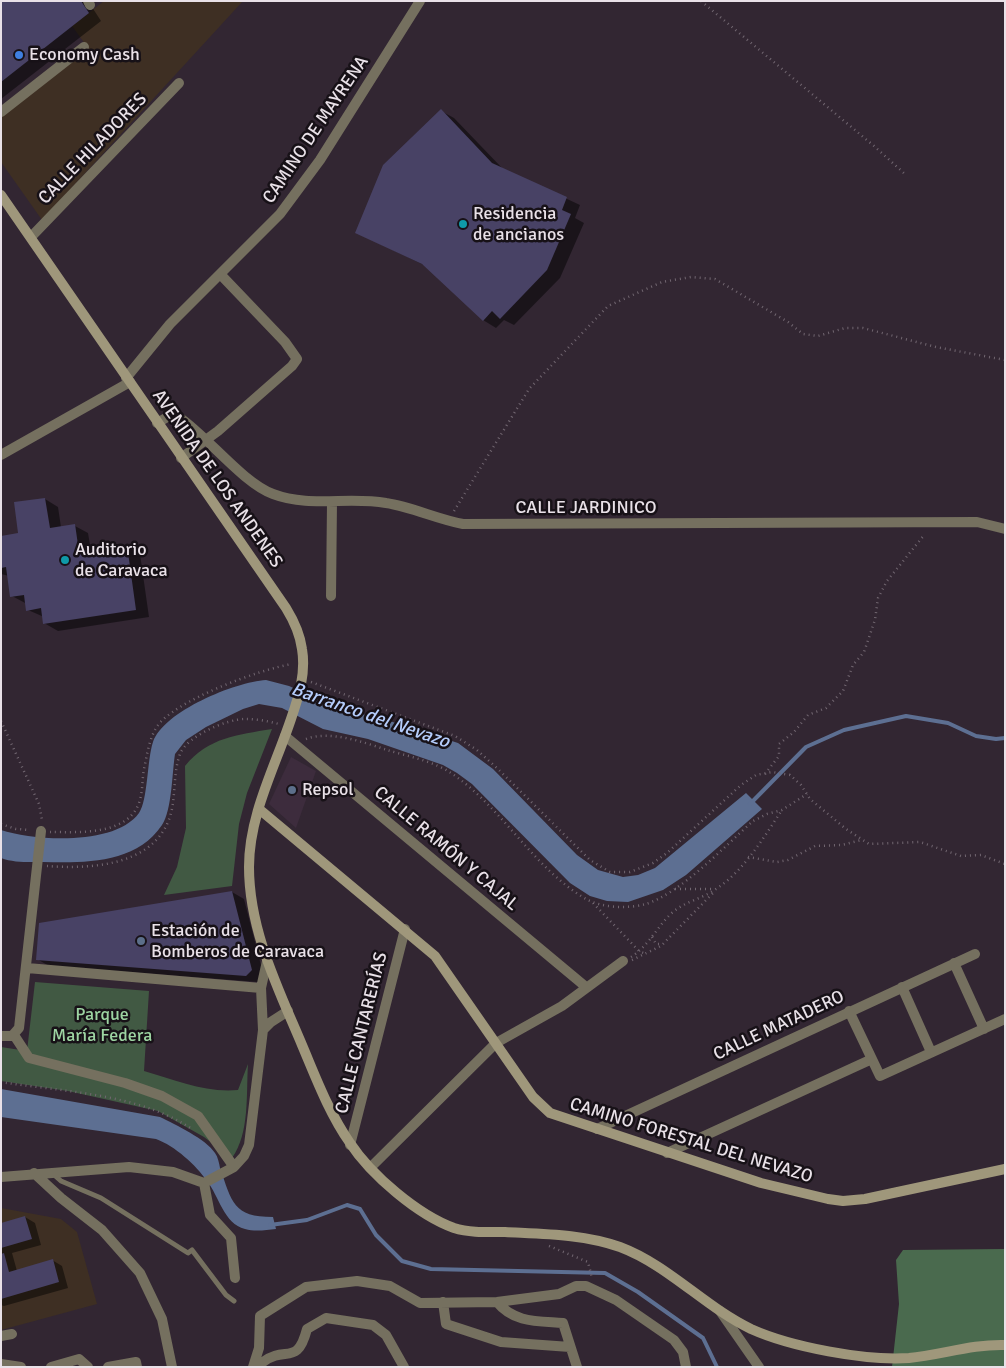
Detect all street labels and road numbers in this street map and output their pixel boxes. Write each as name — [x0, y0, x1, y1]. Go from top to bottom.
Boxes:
street label: CAMINO DE MAYRENA — [259, 52, 373, 208]
street label: CALLE HILADORES — [34, 89, 152, 209]
street label: AVENIDA DE LOS ANDENES — [147, 386, 287, 572]
street label: CALLE JARDINICO — [515, 497, 657, 519]
street label: CALLE RAMÓN Y CAJAL — [369, 782, 523, 916]
street label: CALLE CANTARERÍAS — [332, 950, 392, 1116]
street label: CALLE MATADERO — [710, 986, 848, 1066]
street label: CAMINO FORESTAL DEL NEVAZO — [567, 1094, 815, 1188]

